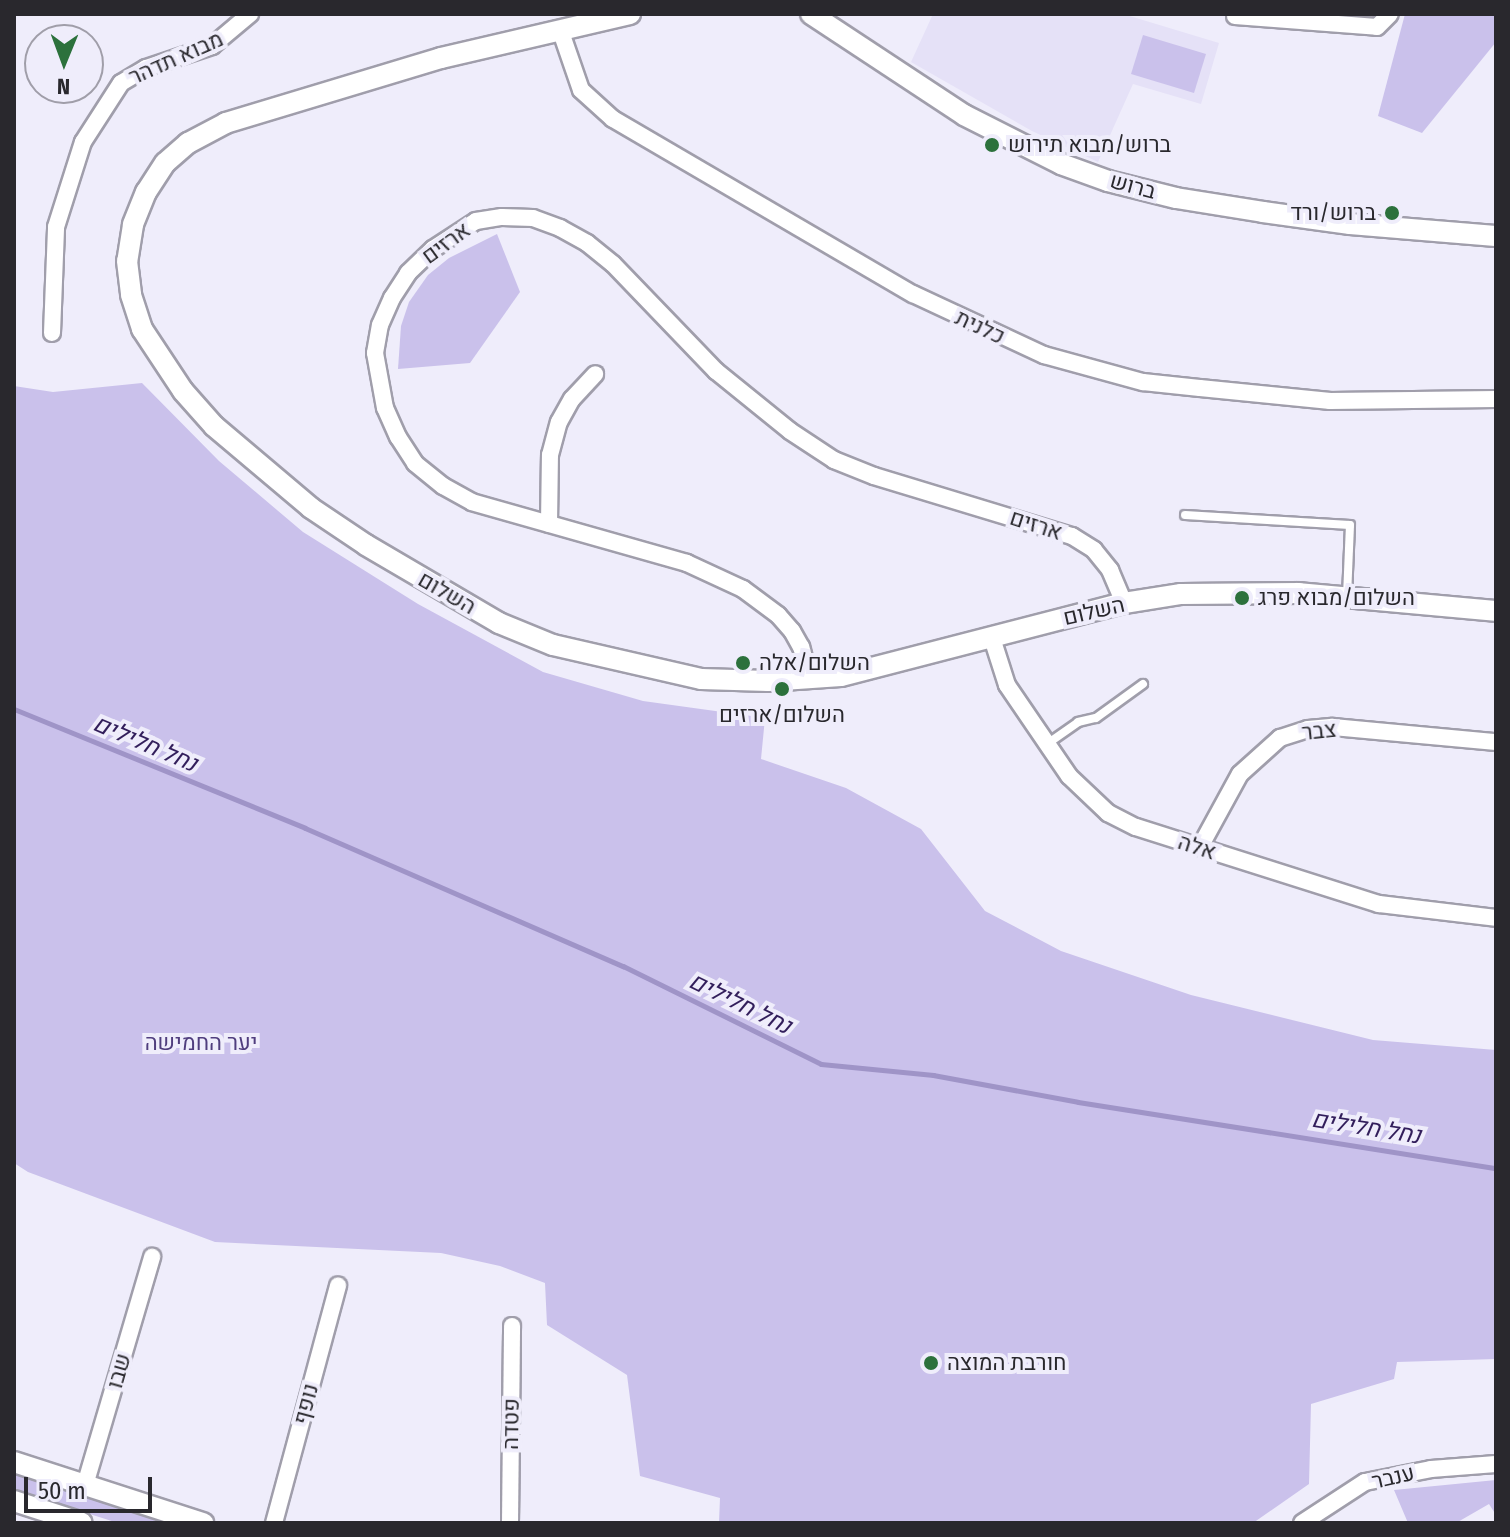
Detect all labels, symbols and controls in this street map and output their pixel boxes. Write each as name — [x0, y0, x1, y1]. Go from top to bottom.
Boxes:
north arrow — [24, 24, 104, 104]
street label: מבוא תדהר — [125, 26, 227, 90]
text: N — [57, 73, 70, 100]
place label: ברוש/מבוא תירוש — [1008, 132, 1171, 158]
marker: ברוש/מבוא תירוש — [983, 136, 1001, 154]
street label: ברוש — [1107, 167, 1159, 205]
place label: ברוש/ורד — [1291, 200, 1376, 226]
marker: ברוש/ורד — [1383, 204, 1401, 222]
street label: ארזים — [417, 217, 475, 269]
street label: כלנית — [951, 304, 1009, 350]
street label: ארזים — [1007, 504, 1065, 546]
street label: השלום — [413, 566, 481, 620]
place label: השלום/מבוא פרג — [1258, 585, 1415, 611]
marker: השלום/מבוא פרג — [1233, 589, 1251, 607]
street label: השלום — [1061, 591, 1127, 631]
place label: השלום/אלה — [759, 650, 870, 676]
marker: השלום/אלה — [734, 654, 752, 672]
marker: השלום/ארזים — [773, 680, 791, 698]
place label: השלום/ארזים — [719, 702, 845, 728]
water label: נחל חלילים — [89, 709, 201, 779]
street label: צבר — [1301, 716, 1337, 746]
street label: אלה — [1175, 829, 1219, 865]
water label: נחל חלילים — [684, 967, 796, 1041]
park label: יער החמישה — [145, 1030, 257, 1056]
water label: נחל חלילים — [1309, 1105, 1423, 1151]
street label: שבו — [101, 1350, 137, 1392]
place label: חורבת המוצה — [947, 1350, 1066, 1376]
marker: חורבת המוצה — [922, 1354, 940, 1372]
street label: נופף — [288, 1381, 324, 1427]
street label: פטדה — [497, 1398, 525, 1450]
street label: ענבר — [1369, 1459, 1417, 1495]
scale bar — [28, 1461, 156, 1511]
text: 50 m — [38, 1477, 86, 1505]

